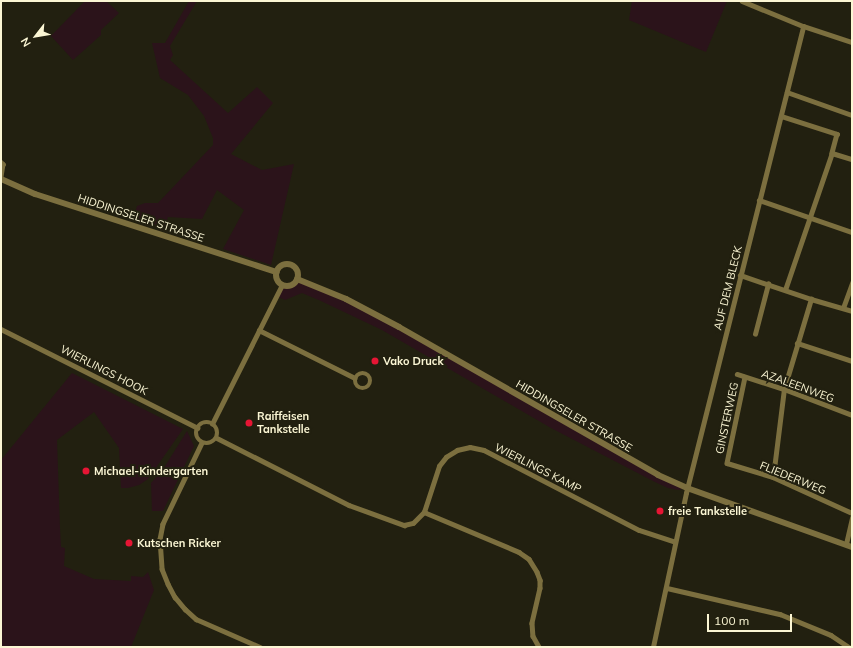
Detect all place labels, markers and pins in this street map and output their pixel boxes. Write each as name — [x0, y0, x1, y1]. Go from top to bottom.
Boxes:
place label: Vako Druck — [383, 354, 443, 368]
marker: Vako Druck — [370, 356, 380, 366]
place label: Raiffeisen Tankstelle — [257, 410, 310, 436]
marker: Raiffeisen Tankstelle — [244, 418, 254, 428]
place label: Michael-Kindergarten — [94, 464, 208, 478]
marker: Michael-Kindergarten — [81, 466, 91, 476]
place label: freie Tankstelle — [668, 504, 747, 518]
marker: freie Tankstelle — [655, 506, 665, 516]
place label: Kutschen Ricker — [137, 536, 221, 550]
marker: Kutschen Ricker — [124, 538, 134, 548]

